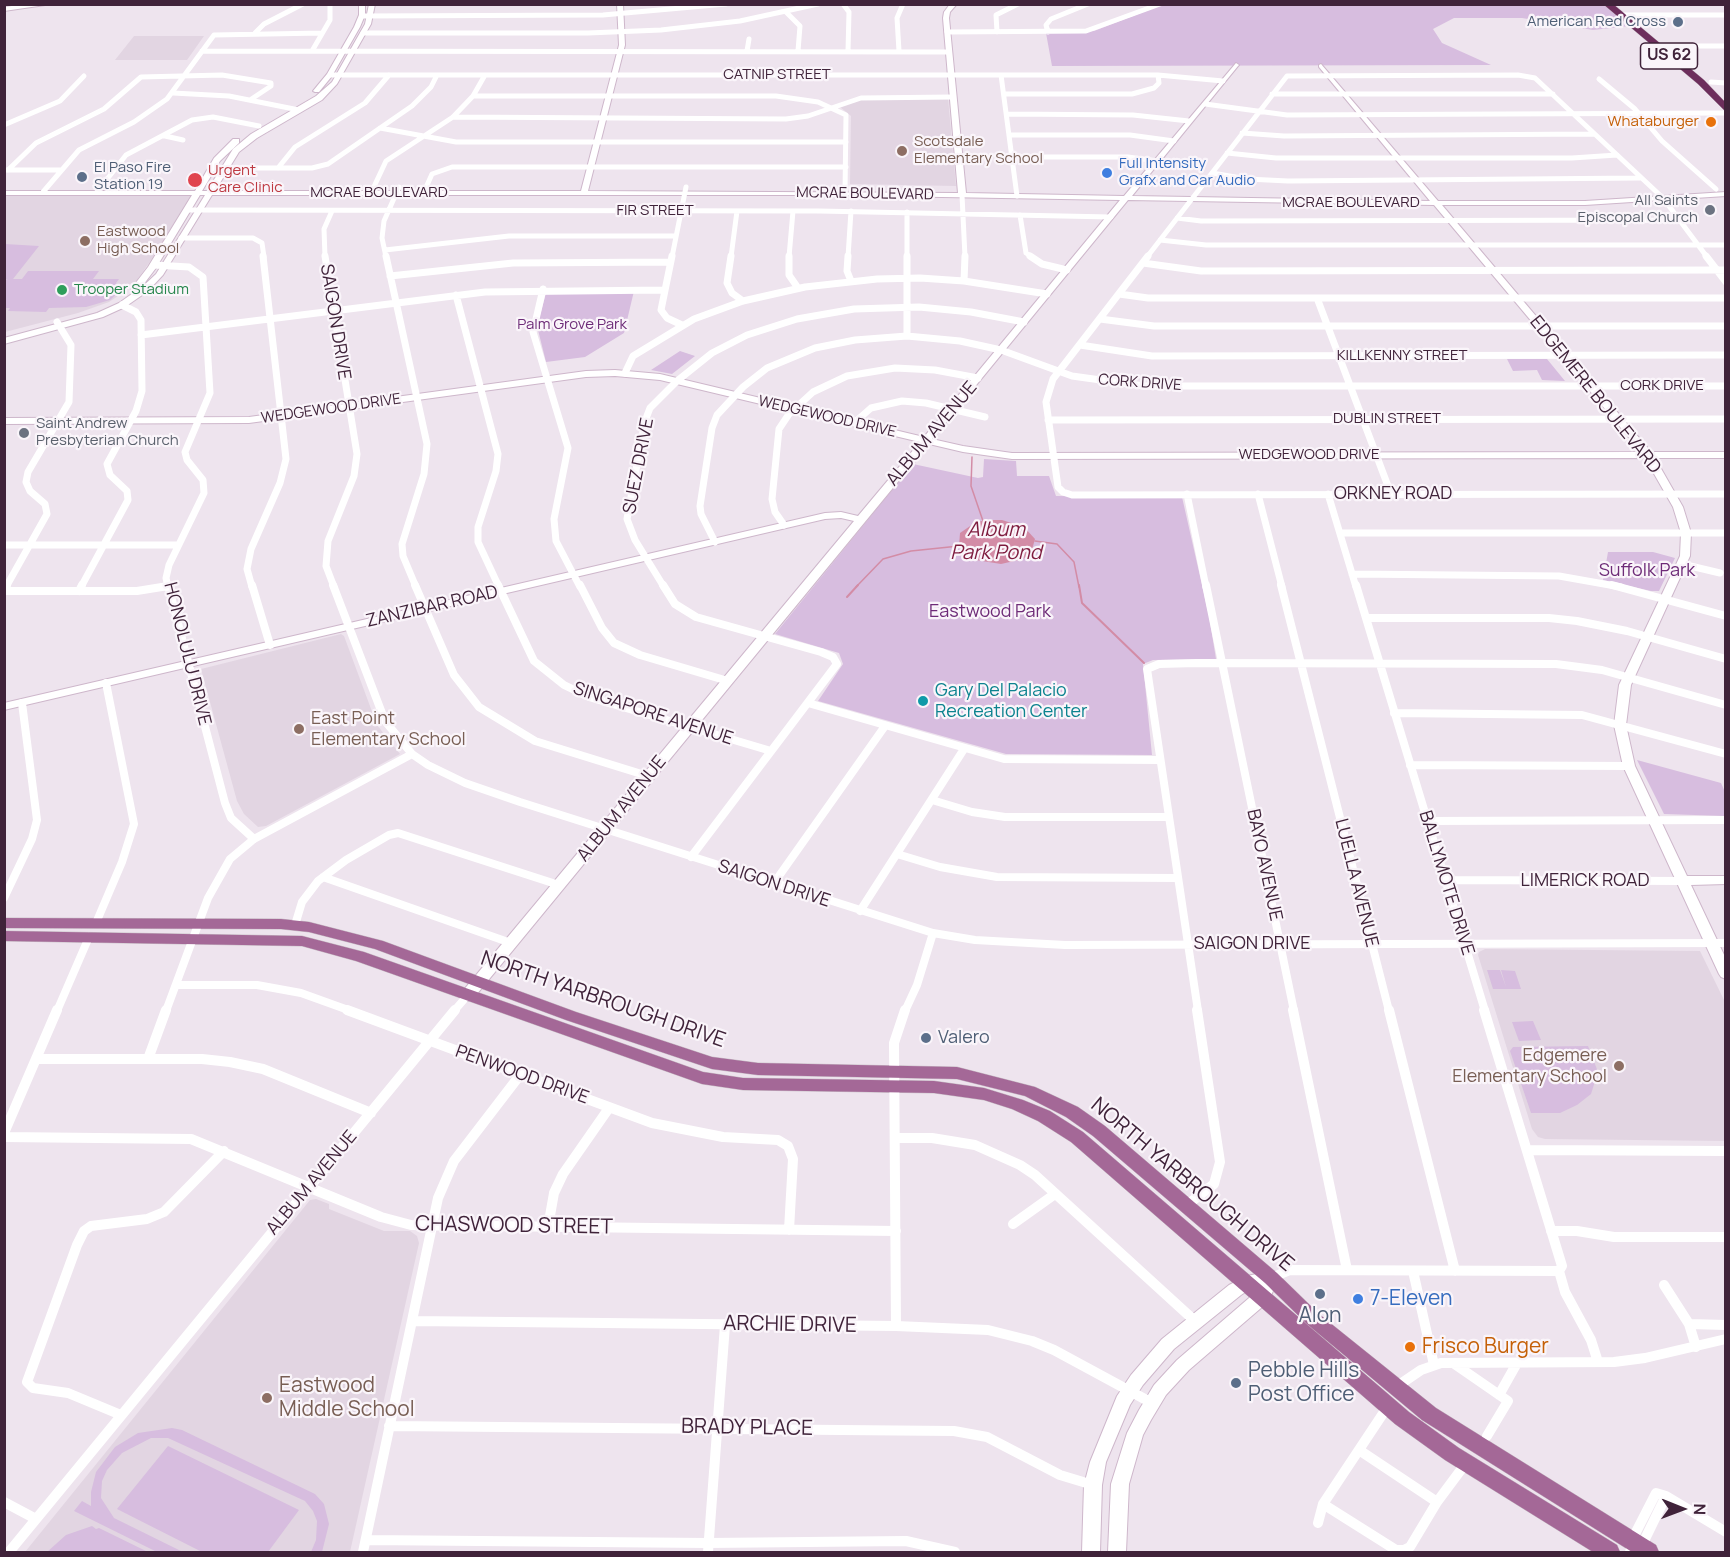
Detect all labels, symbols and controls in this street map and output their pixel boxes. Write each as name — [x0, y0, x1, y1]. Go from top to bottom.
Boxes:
place label: American Red Cross — [1527, 13, 1666, 31]
marker: American Red Cross — [1671, 15, 1685, 29]
road number: US 62 — [1640, 43, 1698, 69]
street label: CATNIP STREET — [723, 66, 831, 84]
place label: Whataburger — [1607, 113, 1699, 131]
marker: Whataburger — [1704, 115, 1718, 129]
place label: Scotsdale Elementary School — [914, 133, 1043, 168]
marker: Scotsdale Elementary School — [895, 144, 909, 158]
place label: Full Intensity Grafx and Car Audio — [1119, 155, 1255, 190]
place label: El Paso Fire Station 19 — [94, 159, 171, 194]
place label: Urgent Care Clinic — [208, 162, 283, 197]
marker: Full Intensity Grafx and Car Audio — [1100, 166, 1114, 180]
marker: El Paso Fire Station 19 — [75, 170, 89, 184]
marker: Urgent Care Clinic — [186, 171, 204, 189]
street label: MCRAE BOULEVARD — [310, 184, 448, 202]
street label: MCRAE BOULEVARD — [796, 184, 934, 204]
place label: All Saints Episcopal Church — [1578, 192, 1698, 227]
street label: MCRAE BOULEVARD — [1282, 194, 1420, 212]
street label: FIR STREET — [616, 202, 694, 220]
marker: All Saints Episcopal Church — [1703, 203, 1717, 217]
place label: Eastwood High School — [97, 223, 179, 258]
marker: Eastwood High School — [78, 234, 92, 248]
street label: SAIGON DRIVE — [315, 262, 355, 382]
place label: Trooper Stadium — [74, 281, 189, 299]
marker: Trooper Stadium — [55, 283, 69, 297]
street label: EDGEMERE BOULEVARD — [1525, 312, 1665, 478]
park label: Palm Grove Park — [517, 316, 627, 334]
street label: KILLKENNY STREET — [1337, 347, 1467, 365]
street label: CORK DRIVE — [1098, 371, 1182, 395]
street label: ALBUM AVENUE — [882, 377, 982, 491]
street label: CORK DRIVE — [1620, 377, 1704, 395]
street label: WEDGEWOOD DRIVE — [260, 390, 402, 428]
street label: WEDGEWOOD DRIVE — [756, 392, 898, 442]
street label: DUBLIN STREET — [1333, 410, 1441, 428]
place label: Saint Andrew Presbyterian Church — [36, 415, 179, 450]
street label: SUEZ DRIVE — [619, 416, 659, 516]
marker: Saint Andrew Presbyterian Church — [17, 426, 31, 440]
street label: WEDGEWOOD DRIVE — [1239, 446, 1379, 464]
street label: ORKNEY ROAD — [1334, 483, 1452, 505]
water label: Album Park Pond — [950, 518, 1042, 565]
park label: Suffolk Park — [1599, 560, 1695, 582]
street label: HONOLULU DRIVE — [159, 580, 215, 728]
street label: ZANZIBAR ROAD — [364, 581, 500, 633]
park label: Eastwood Park — [929, 601, 1051, 623]
street label: SINGAPORE AVENUE — [570, 678, 736, 750]
place label: Gary Del Palacio Recreation Center — [935, 680, 1088, 722]
marker: Gary Del Palacio Recreation Center — [916, 694, 930, 708]
place label: East Point Elementary School — [311, 708, 466, 750]
marker: East Point Elementary School — [292, 722, 306, 736]
street label: ALBUM AVENUE — [573, 752, 671, 866]
street label: BAYO AVENUE — [1242, 807, 1286, 923]
street label: BALLYMOTE DRIVE — [1414, 808, 1478, 958]
street label: LUELLA AVENUE — [1330, 816, 1382, 950]
street label: SAIGON DRIVE — [715, 856, 833, 912]
street label: LIMERICK ROAD — [1521, 870, 1649, 892]
street label: SAIGON DRIVE — [1193, 933, 1311, 955]
street label: NORTH YARBROUGH DRIVE — [477, 946, 729, 1054]
place label: Valero — [938, 1027, 990, 1049]
marker: Valero — [919, 1031, 933, 1045]
street label: PENWOOD DRIVE — [452, 1041, 592, 1109]
place label: Edgemere Elementary School — [1452, 1045, 1607, 1088]
marker: Edgemere Elementary School — [1612, 1059, 1626, 1073]
street label: NORTH YARBROUGH DRIVE — [1085, 1093, 1299, 1277]
street label: ALBUM AVENUE — [262, 1126, 362, 1240]
street label: CHASWOOD STREET — [415, 1212, 613, 1240]
place label: 7-Eleven — [1370, 1286, 1452, 1312]
marker: Alon — [1313, 1287, 1327, 1301]
marker: 7-Eleven — [1351, 1292, 1365, 1306]
place label: Alon — [1298, 1303, 1342, 1329]
street label: ARCHIE DRIVE — [723, 1311, 857, 1339]
place label: Frisco Burger — [1422, 1334, 1549, 1360]
marker: Frisco Burger — [1403, 1340, 1417, 1354]
place label: Pebble Hills Post Office — [1248, 1358, 1359, 1408]
place label: Eastwood Middle School — [279, 1373, 415, 1423]
marker: Pebble Hills Post Office — [1229, 1376, 1243, 1390]
marker: Eastwood Middle School — [260, 1391, 274, 1405]
street label: BRADY PLACE — [681, 1414, 813, 1442]
north arrow — [1652, 1479, 1712, 1539]
text: N — [1689, 1503, 1711, 1515]

